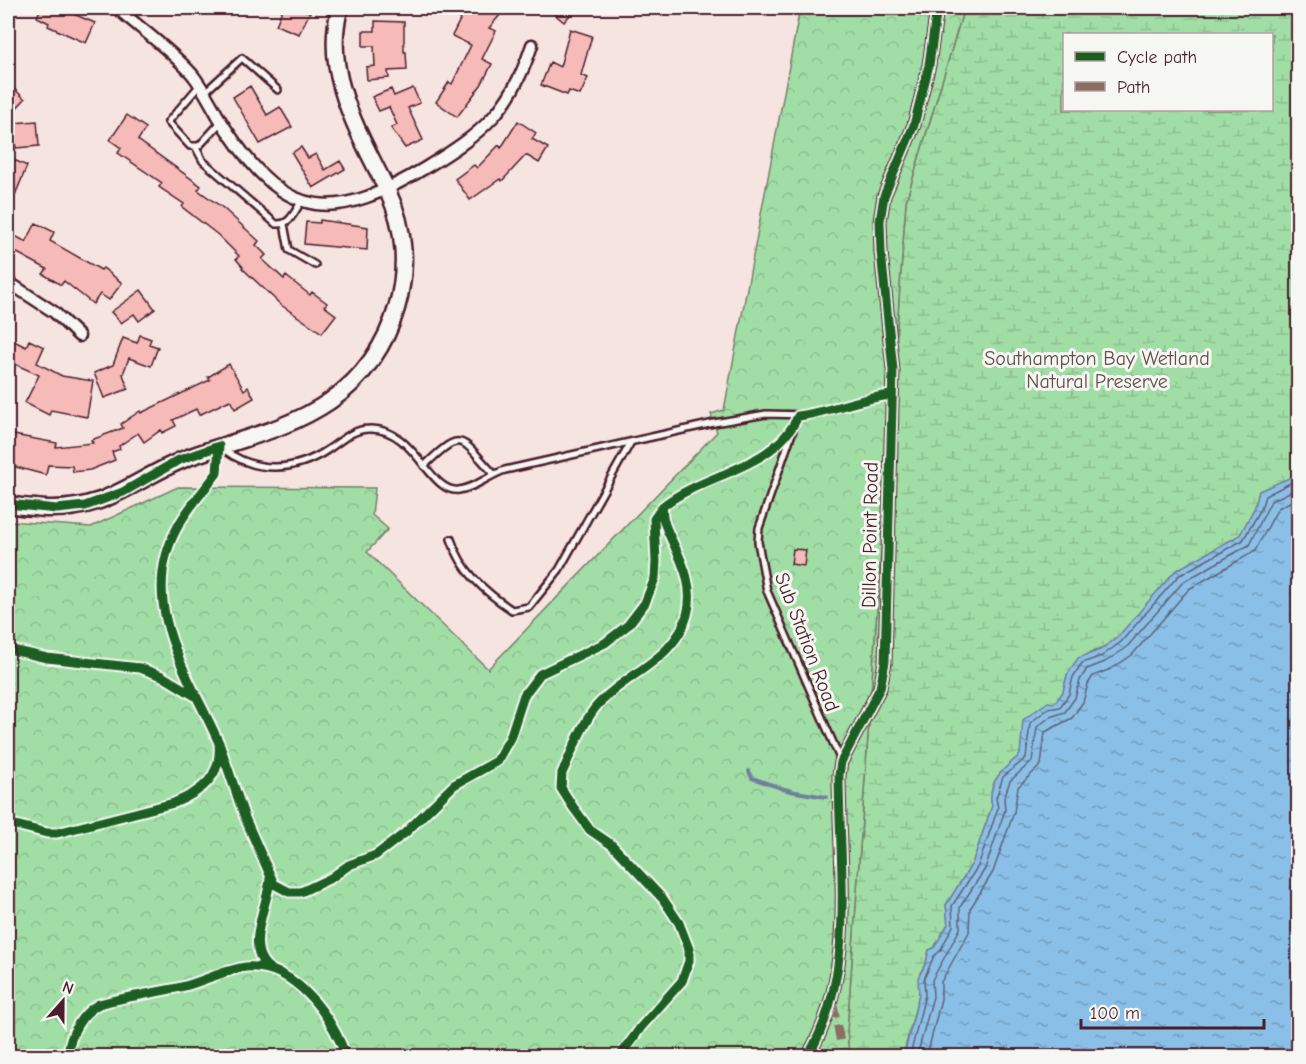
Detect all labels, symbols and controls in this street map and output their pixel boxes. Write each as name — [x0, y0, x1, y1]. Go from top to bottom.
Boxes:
legend — [1063, 33, 1273, 111]
text: Cycle path — [1117, 47, 1197, 68]
text: Path — [1117, 77, 1150, 98]
park label: Southampton Bay Wetland Natural Preserve — [984, 347, 1210, 393]
street label: Dillon Point Road — [857, 462, 883, 608]
street label: Sub Station Road — [770, 569, 844, 715]
north arrow — [33, 971, 93, 1031]
text: N — [60, 978, 76, 998]
scale bar — [1081, 992, 1264, 1030]
text: 100 m — [1090, 1003, 1140, 1024]

